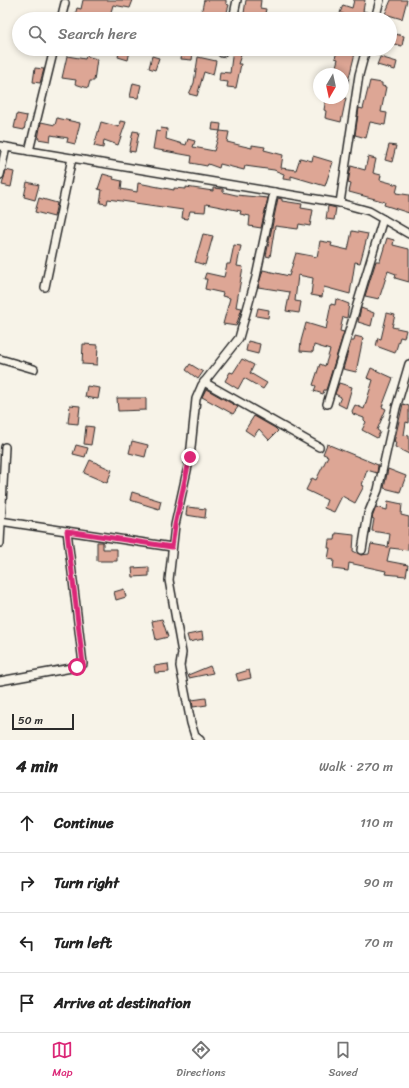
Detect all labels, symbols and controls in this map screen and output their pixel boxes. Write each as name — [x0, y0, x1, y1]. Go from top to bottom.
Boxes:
search box — [12, 12, 397, 56]
text: Search here — [58, 21, 137, 47]
icon: search — [26, 23, 48, 45]
north arrow — [313, 68, 349, 104]
route end — [181, 448, 199, 466]
route start — [68, 658, 86, 676]
text: 50 m — [18, 711, 43, 730]
scale bar — [12, 712, 74, 731]
text: 4 min — [16, 751, 58, 781]
text: Walk · 270 m — [319, 755, 393, 778]
text: Continue — [54, 810, 114, 836]
text: 110 m — [360, 811, 393, 834]
icon: ahead — [16, 812, 38, 834]
text: Turn right — [54, 870, 119, 896]
text: 90 m — [363, 871, 393, 894]
icon: right — [16, 872, 38, 894]
text: Turn left — [54, 930, 112, 956]
text: 70 m — [364, 931, 393, 954]
icon: left — [16, 932, 38, 954]
text: Arrive at destination — [54, 990, 191, 1016]
icon: arrive — [16, 992, 38, 1014]
tab: Map — [51, 1039, 73, 1082]
tab: Directions — [176, 1039, 226, 1082]
tab: Saved — [329, 1039, 358, 1082]

